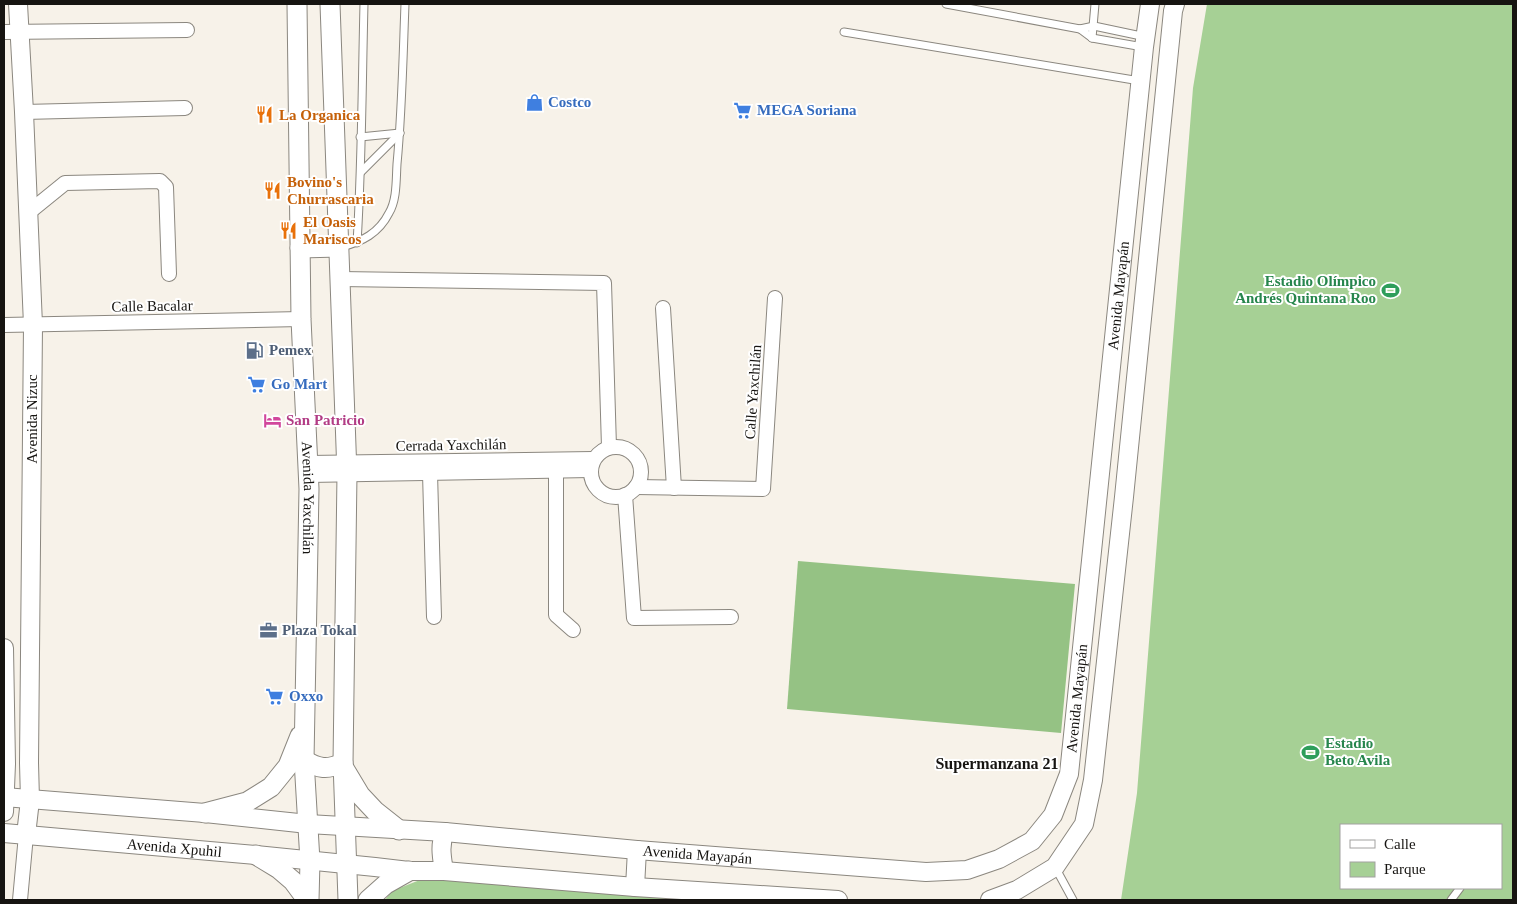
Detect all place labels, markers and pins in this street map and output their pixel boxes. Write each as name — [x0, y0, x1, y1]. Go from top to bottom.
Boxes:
shop icon: Costco — [524, 92, 544, 112]
place label: Costco — [548, 94, 591, 110]
supermarket icon: MEGA Soriana — [733, 100, 753, 120]
place label: MEGA Soriana — [757, 102, 857, 118]
restaurant icon: La Organica — [255, 105, 275, 125]
place label: La Organica — [279, 107, 361, 123]
place label: Bovino's Churrascaria — [287, 174, 374, 207]
restaurant icon: Bovino's Churrascaria — [263, 181, 283, 201]
place label: El Oasis Mariscos — [303, 214, 361, 247]
restaurant icon: El Oasis Mariscos — [279, 221, 299, 241]
place label: Estadio Olímpico Andrés Quintana Roo — [1235, 273, 1376, 306]
sports icon: Estadio Olímpico Andrés Quintana Roo — [1380, 280, 1400, 300]
fuel station icon: Pemex — [245, 340, 265, 360]
place label: Pemex — [269, 342, 312, 358]
supermarket icon: Go Mart — [247, 374, 267, 394]
place label: Go Mart — [271, 376, 327, 392]
hotel icon: San Patricio — [262, 410, 282, 430]
place label: San Patricio — [286, 412, 365, 428]
office icon: Plaza Tokal — [258, 620, 278, 640]
place label: Plaza Tokal — [282, 622, 357, 638]
supermarket icon: Oxxo — [265, 686, 285, 706]
place label: Oxxo — [289, 688, 323, 704]
place label: Estadio Beto Avila — [1325, 735, 1391, 768]
sports icon: Estadio Beto Avila — [1301, 742, 1321, 762]

